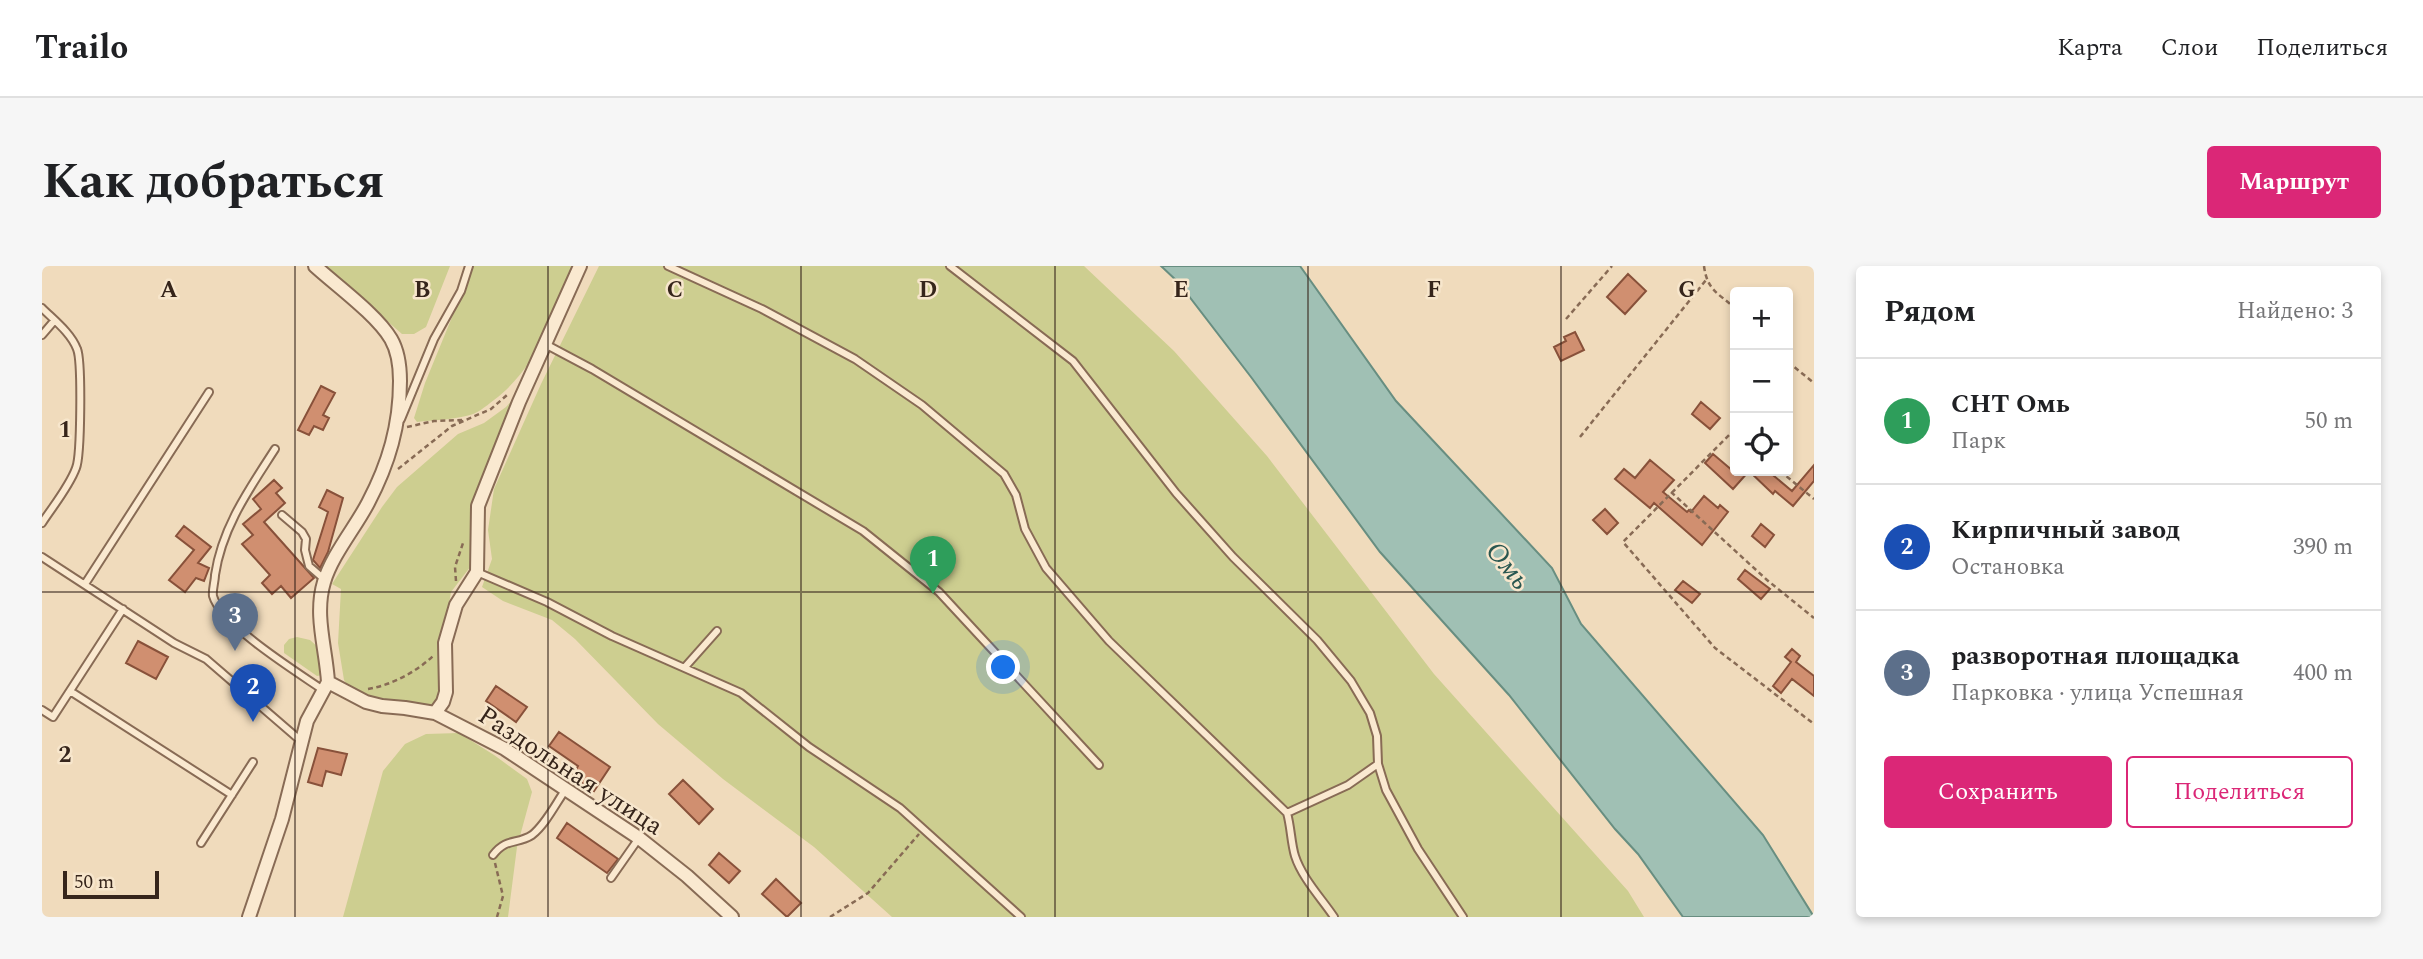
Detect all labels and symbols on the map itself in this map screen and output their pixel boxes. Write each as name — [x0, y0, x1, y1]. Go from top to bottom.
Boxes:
text: A — [160, 273, 178, 308]
text: B — [414, 273, 430, 308]
text: C — [667, 273, 683, 308]
text: D — [919, 273, 937, 308]
text: E — [1173, 273, 1189, 308]
text: F — [1427, 273, 1441, 308]
text: G — [1678, 273, 1696, 308]
text: 1 — [59, 413, 71, 448]
water label: Омь — [1475, 532, 1541, 600]
pin: 1 — [910, 536, 956, 594]
pin: 3 — [212, 593, 258, 651]
your location — [986, 650, 1020, 684]
pin: 2 — [230, 664, 276, 722]
street label: Раздольная улица — [470, 696, 671, 846]
text: 2 — [59, 738, 72, 773]
scale bar — [63, 868, 159, 900]

